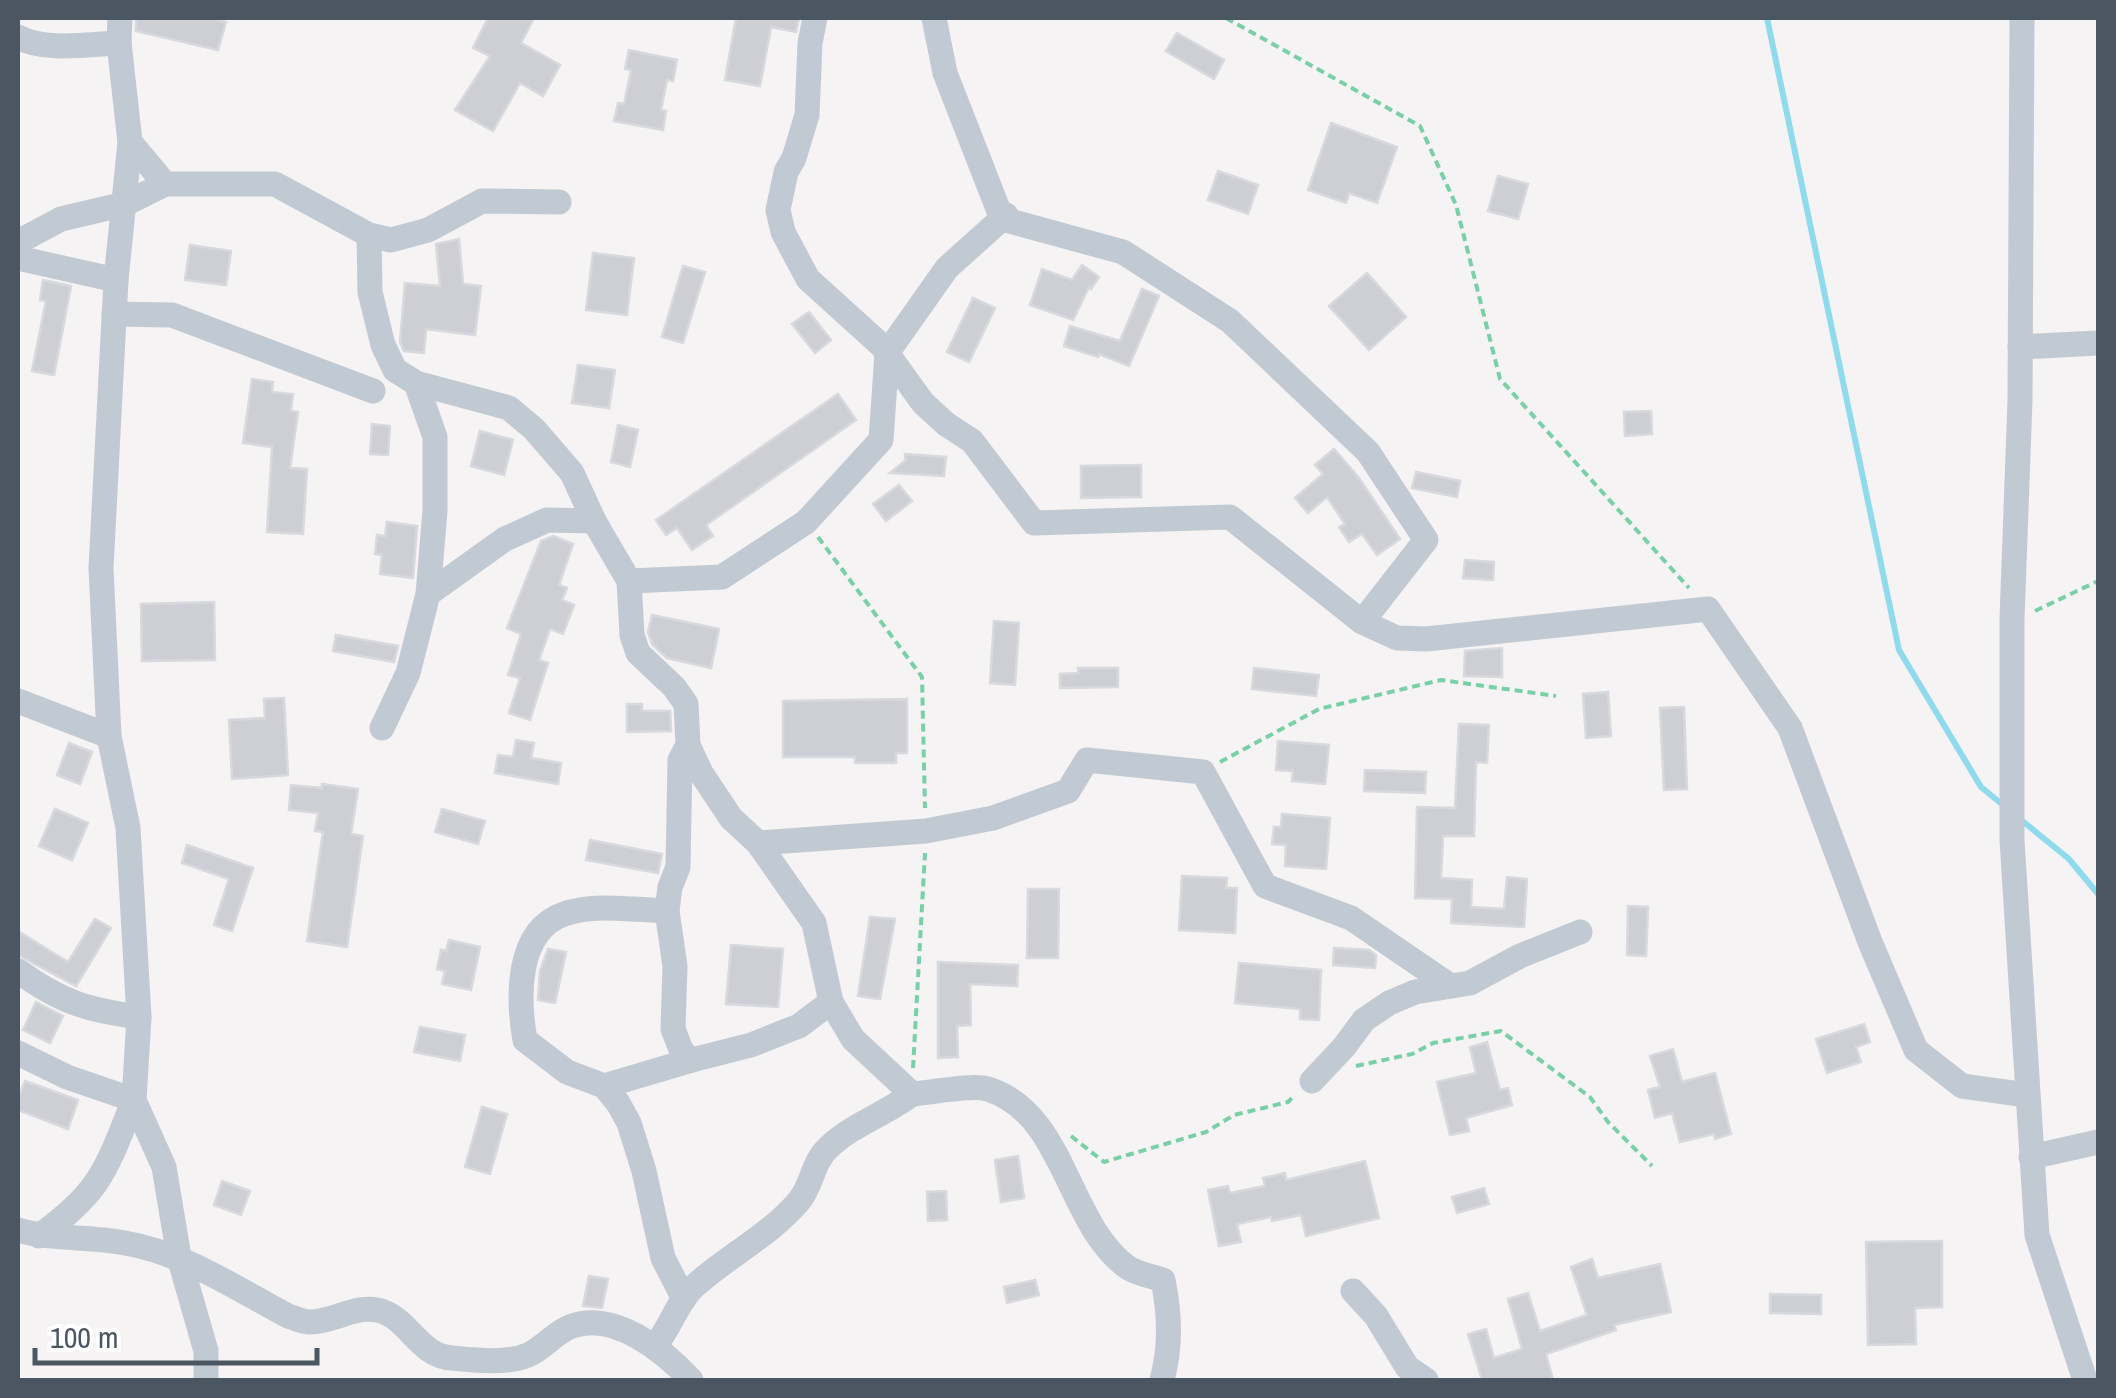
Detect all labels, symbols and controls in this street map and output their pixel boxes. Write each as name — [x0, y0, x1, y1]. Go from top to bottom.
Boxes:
scale bar — [35, 1303, 318, 1365]
text: 100 m — [50, 1317, 118, 1357]

